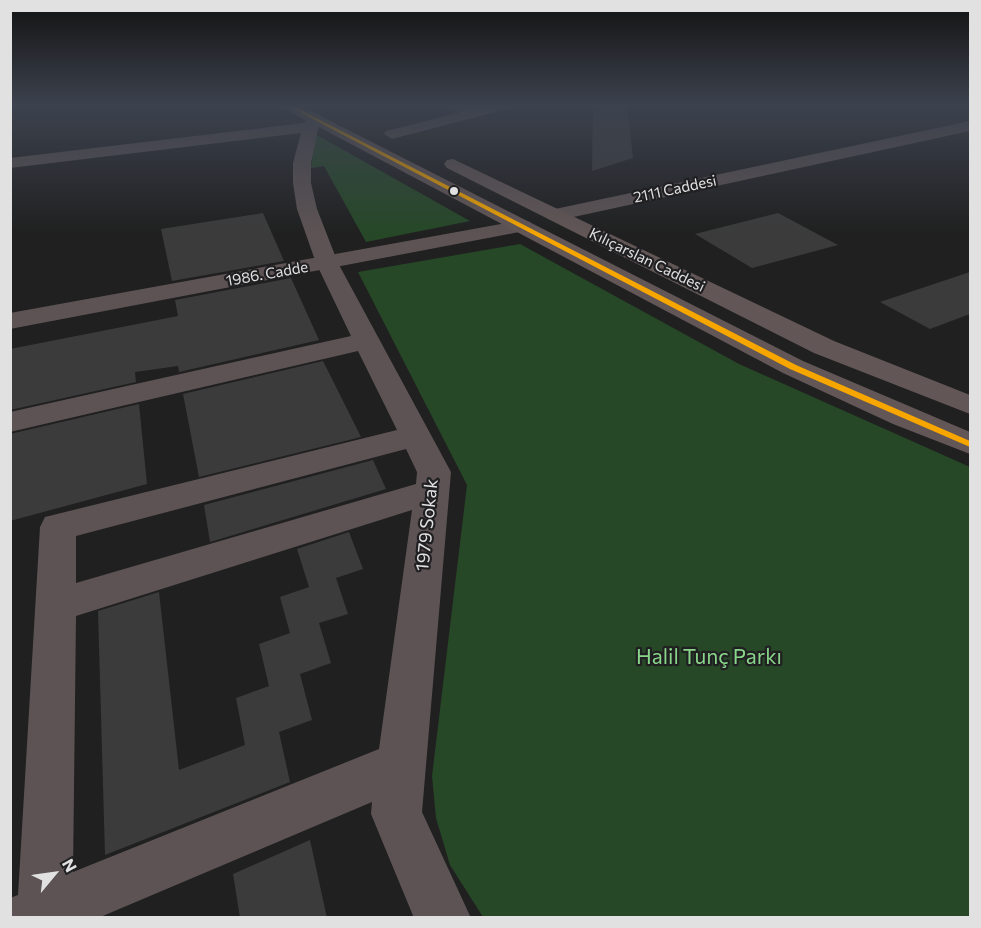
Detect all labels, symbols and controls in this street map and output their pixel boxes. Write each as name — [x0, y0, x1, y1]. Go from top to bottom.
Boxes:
street label: 2111 Caddesi — [632, 171, 718, 207]
unlabelled marker — [448, 185, 460, 197]
street label: Kılıçarslan Caddesi — [586, 224, 708, 296]
street label: 1986. Cadde — [224, 258, 310, 290]
street label: 1979 Sokak — [411, 478, 443, 572]
park label: Halil Tunç Parkı — [636, 644, 782, 670]
north arrow — [24, 844, 84, 904]
text: N — [59, 855, 81, 875]

